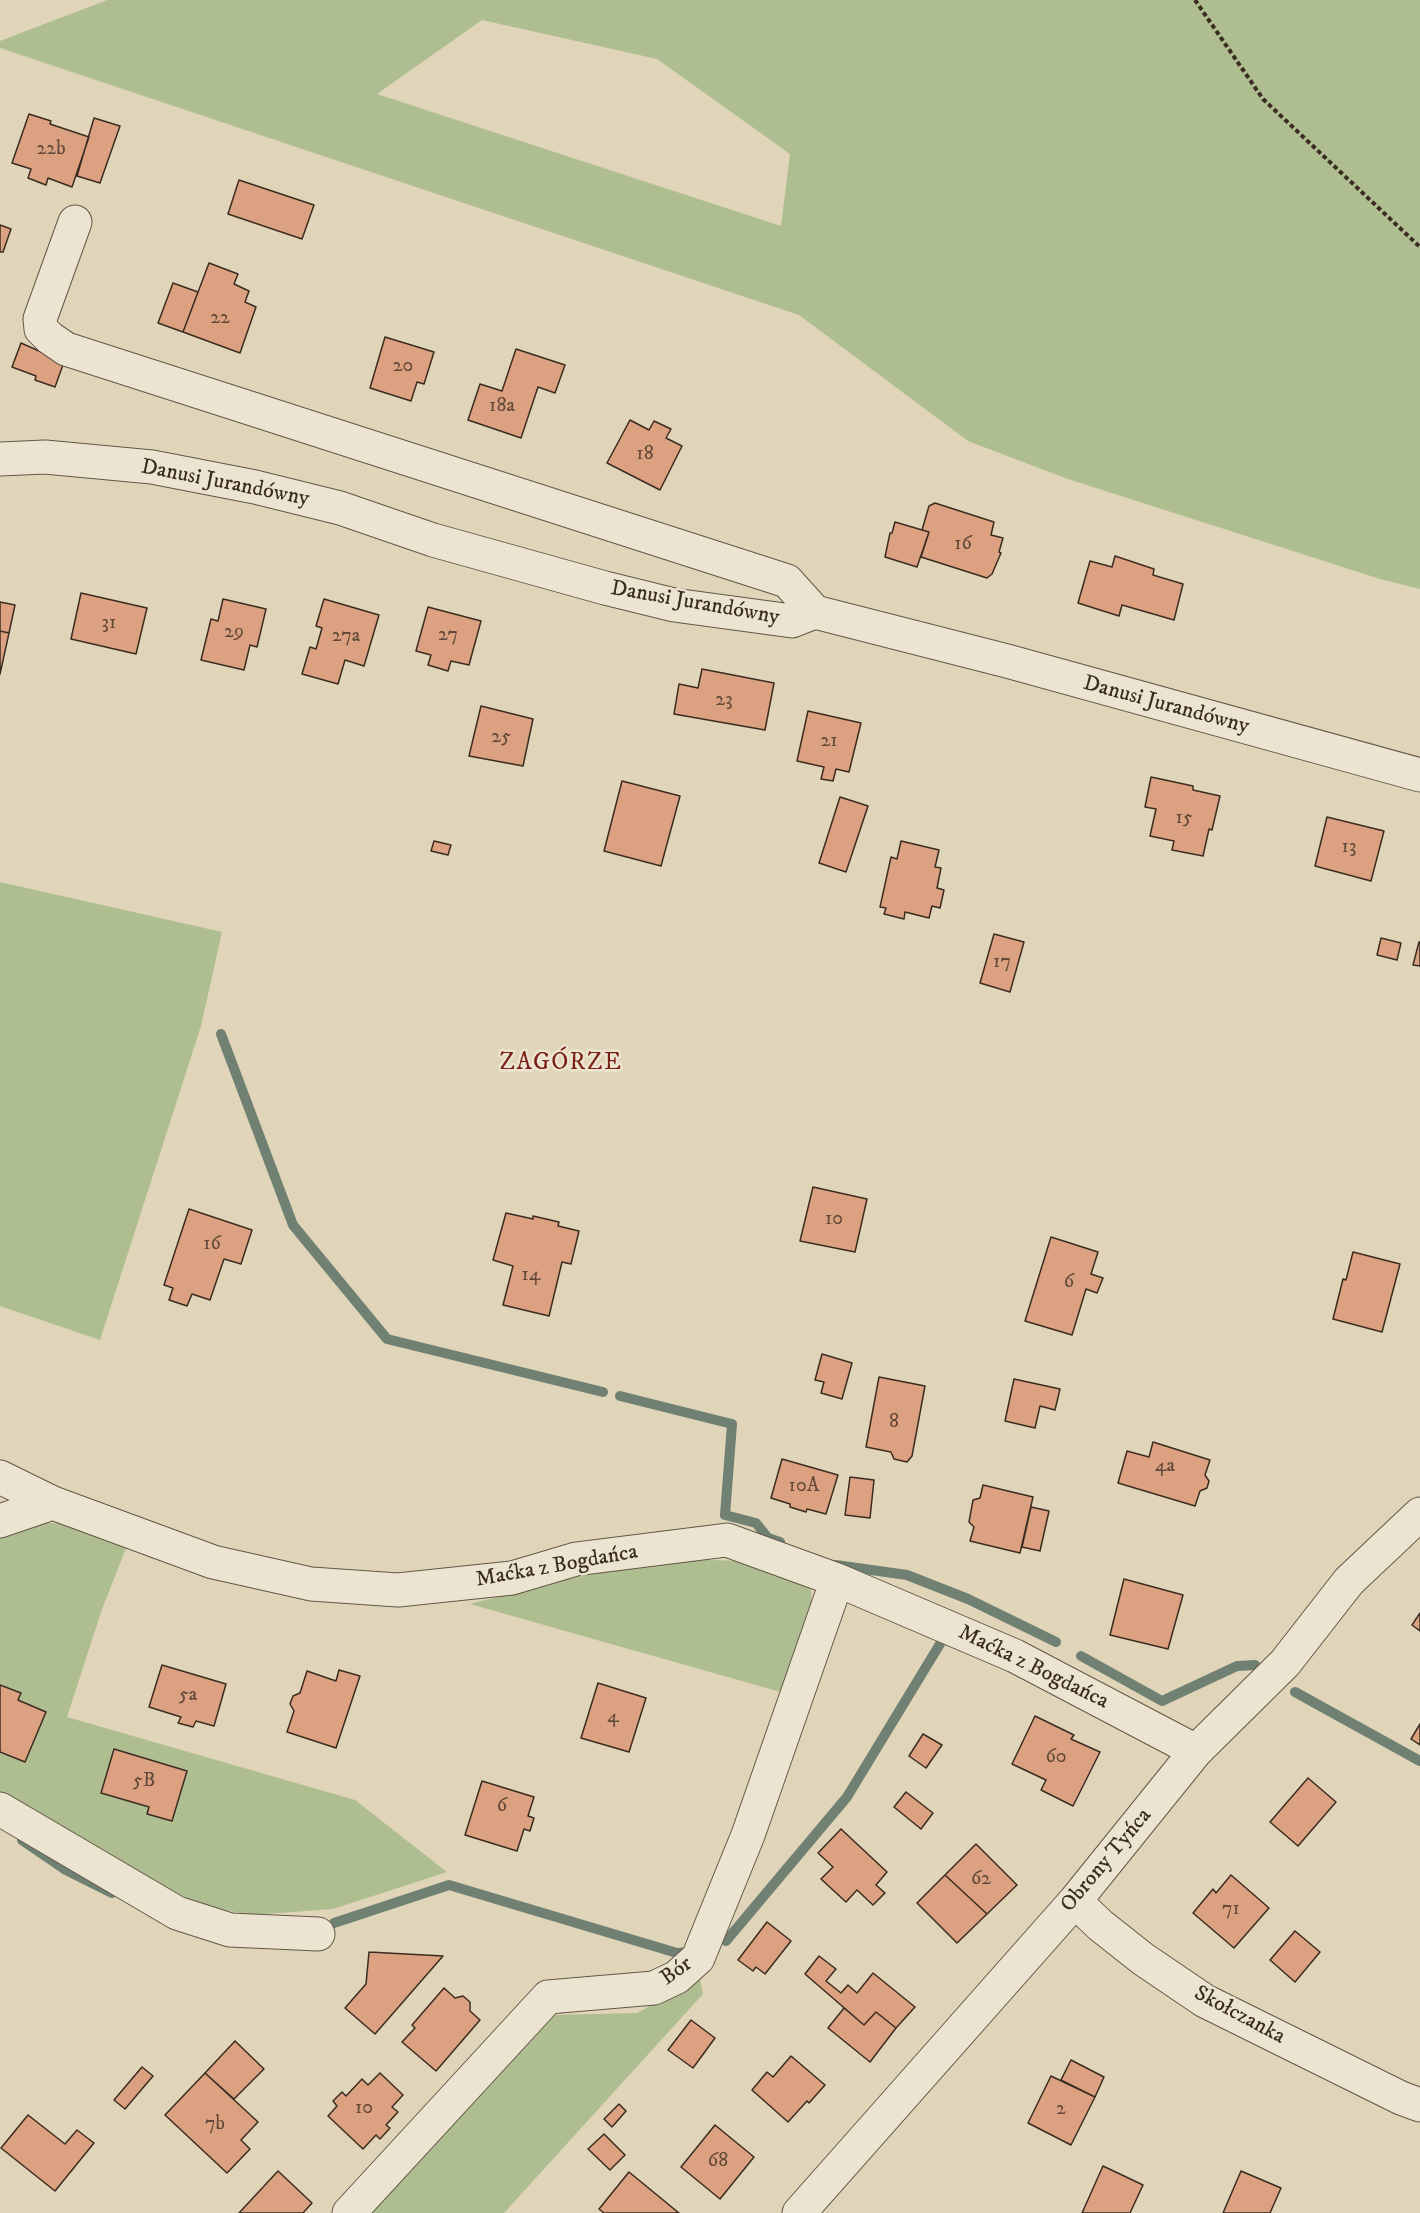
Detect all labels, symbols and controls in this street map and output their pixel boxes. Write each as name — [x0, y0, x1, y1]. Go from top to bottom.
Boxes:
house number: 22b — [36, 138, 66, 162]
house number: 22 — [210, 307, 230, 331]
house number: 20 — [393, 355, 413, 379]
house number: 18a — [489, 395, 515, 419]
house number: 18 — [636, 443, 654, 467]
street label: Danusi Jurandówny — [139, 455, 311, 513]
house number: 16 — [954, 533, 972, 557]
street label: Danusi Jurandówny — [609, 576, 781, 632]
house number: 31 — [102, 612, 116, 636]
house number: 29 — [224, 621, 244, 645]
house number: 27 — [438, 624, 458, 648]
house number: 27a — [332, 625, 360, 649]
street label: Danusi Jurandówny — [1080, 671, 1252, 741]
house number: 23 — [715, 689, 733, 713]
house number: 25 — [491, 726, 511, 750]
house number: 21 — [820, 730, 838, 754]
house number: 15 — [1175, 807, 1193, 831]
house number: 13 — [1342, 836, 1356, 860]
house number: 17 — [993, 951, 1011, 975]
district label: ZAGÓRZE — [500, 1050, 622, 1078]
house number: 10 — [825, 1208, 843, 1232]
house number: 16 — [203, 1233, 221, 1257]
house number: 14 — [522, 1264, 540, 1288]
house number: 6 — [1064, 1271, 1074, 1295]
house number: 8 — [889, 1411, 899, 1435]
house number: 4a — [1155, 1455, 1175, 1479]
house number: 10A — [789, 1475, 819, 1499]
street label: Maćka z Bogdańca — [474, 1540, 640, 1594]
street label: Maćka z Bogdańca — [953, 1620, 1113, 1716]
house number: 5a — [179, 1684, 197, 1708]
house number: 4 — [607, 1706, 619, 1730]
house number: 60 — [1045, 1746, 1067, 1770]
house number: 5B — [133, 1770, 155, 1794]
house number: 6 — [497, 1795, 507, 1819]
street label: Obrony Tyńca — [1056, 1804, 1158, 1918]
house number: 62 — [971, 1868, 991, 1892]
house number: 71 — [1222, 1898, 1240, 1922]
street label: Bór — [656, 1952, 698, 1992]
street label: Skołczanka — [1189, 1981, 1289, 2051]
house number: 10 — [355, 2097, 373, 2121]
house number: 2 — [1056, 2098, 1066, 2122]
house number: 7b — [205, 2113, 225, 2137]
house number: 68 — [708, 2150, 728, 2174]

